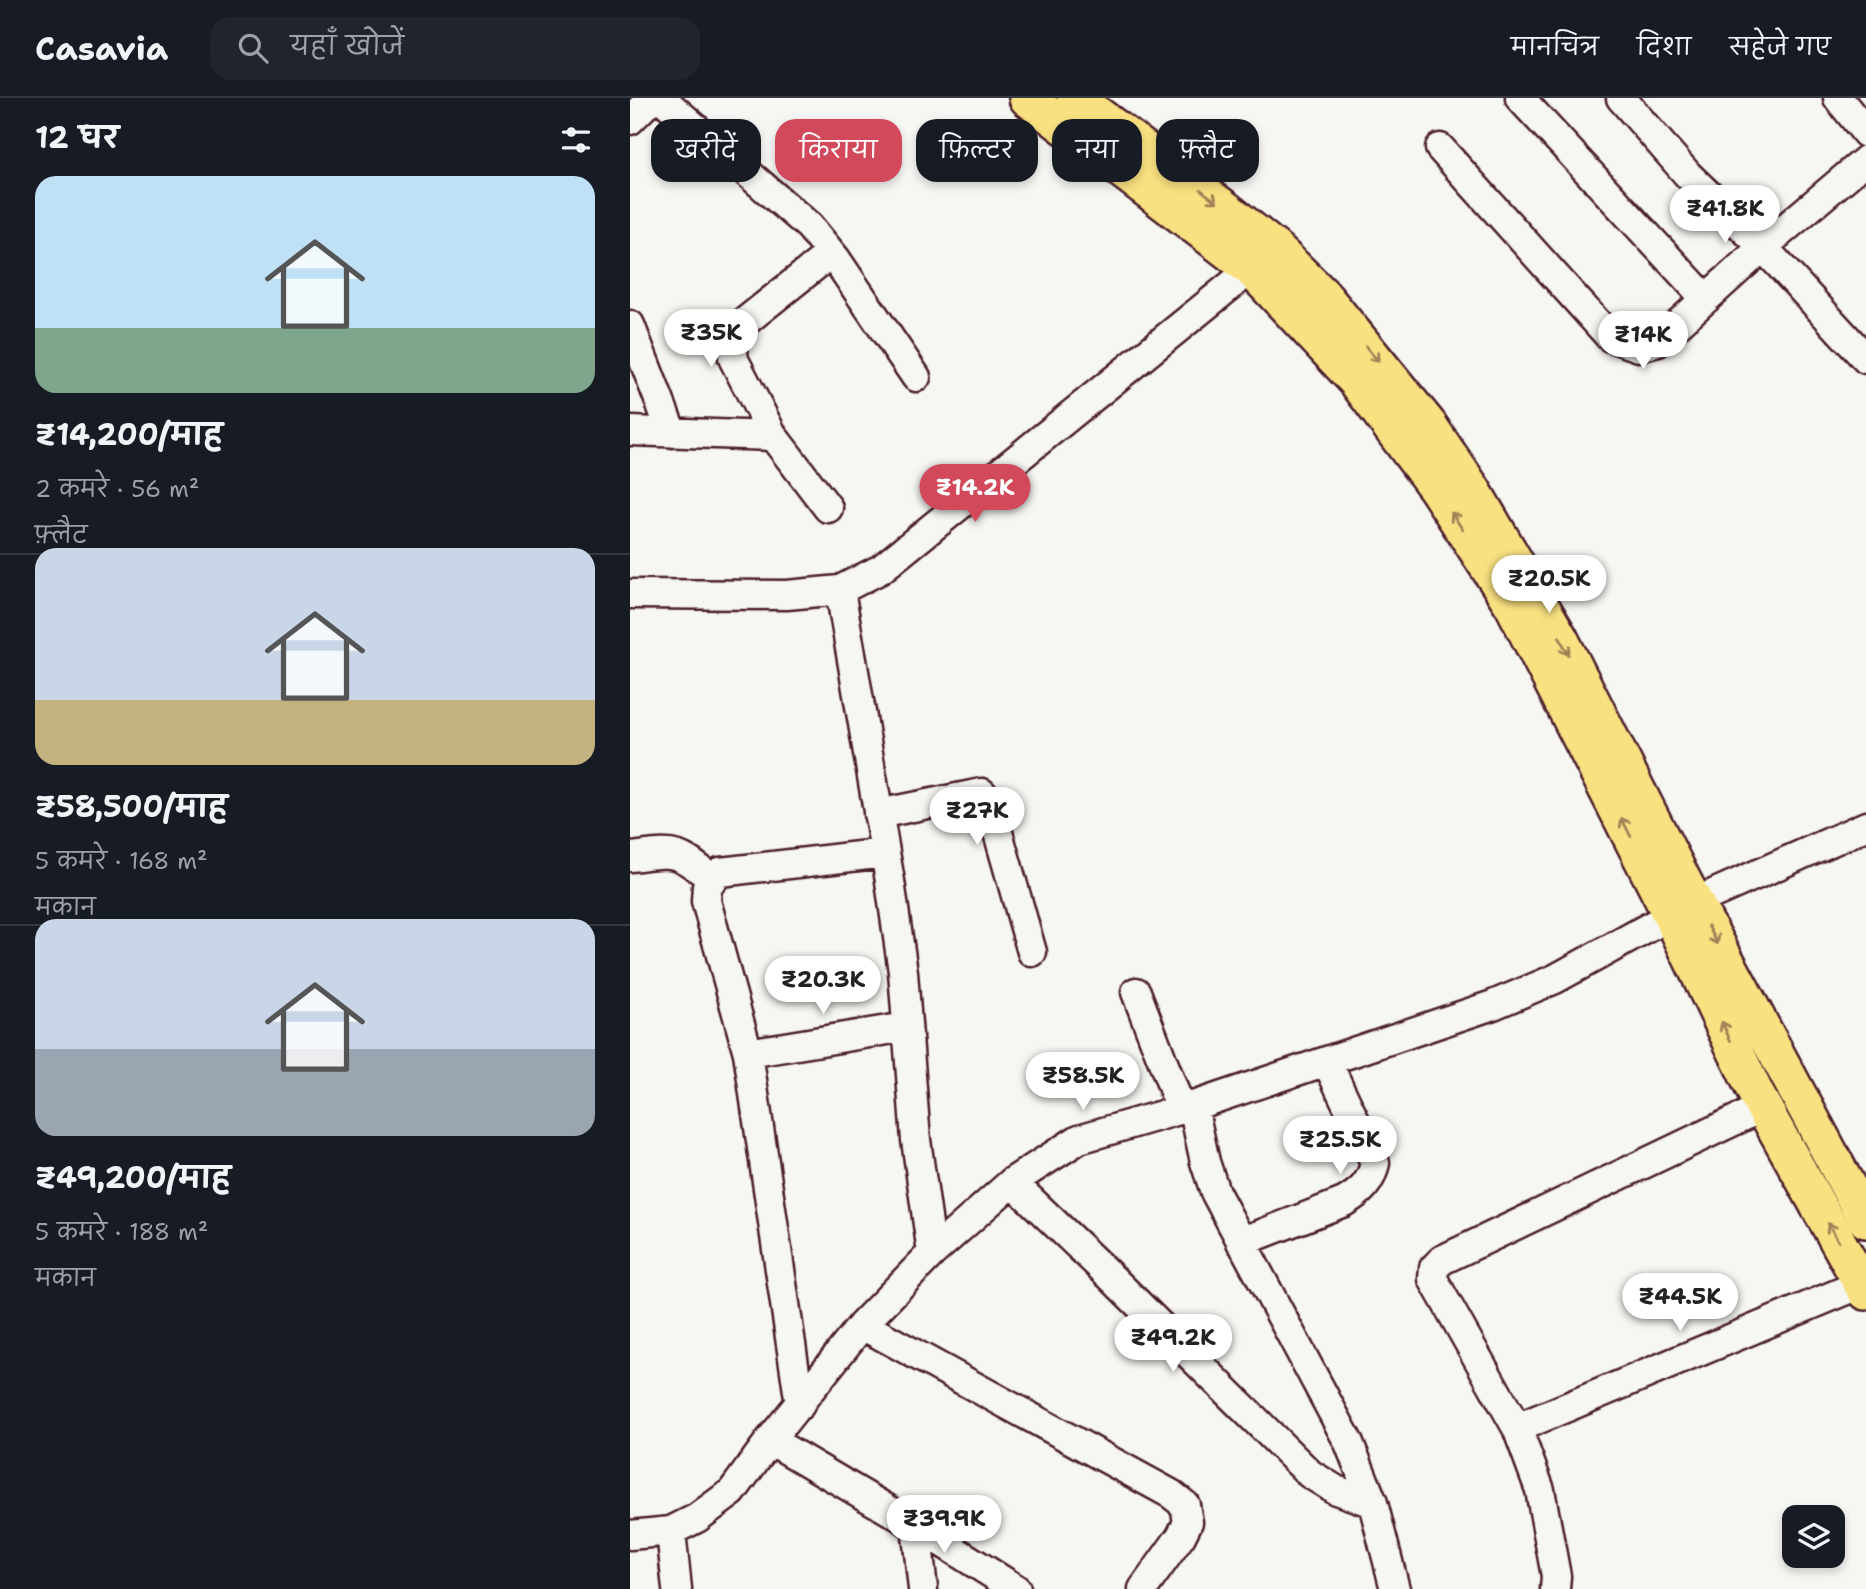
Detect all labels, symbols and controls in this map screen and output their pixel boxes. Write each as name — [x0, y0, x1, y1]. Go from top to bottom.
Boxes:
search box — [210, 17, 700, 80]
text: Casavia — [35, 26, 168, 71]
text: यहाँ खोजें — [290, 28, 404, 63]
icon: search — [234, 29, 272, 67]
text: मानचित्र — [1511, 31, 1599, 63]
text: दिशा — [1637, 31, 1691, 63]
text: सहेजे गए — [1729, 31, 1831, 63]
text: 12 घर — [35, 117, 119, 158]
chip: खरीदें — [651, 119, 761, 182]
chip: किराया — [775, 119, 902, 182]
chip: फ़िल्टर — [916, 119, 1038, 182]
chip: नया — [1052, 119, 1142, 182]
chip: फ़्लैट — [1156, 119, 1259, 182]
icon: filters — [557, 121, 595, 159]
pin: ₹41.8K — [1668, 186, 1782, 245]
one-way arrow — [1199, 189, 1218, 204]
text: ₹41.8K — [1686, 193, 1764, 223]
icon: home — [252, 221, 378, 347]
pin: ₹35K — [670, 310, 752, 369]
pin: ₹14K — [1602, 312, 1684, 371]
text: ₹35K — [680, 317, 742, 347]
text: ₹14K — [1614, 319, 1672, 349]
one-way arrow — [1364, 344, 1380, 362]
text: ₹14,200/माह — [35, 414, 223, 455]
pin: ₹14.2K — [918, 464, 1032, 524]
text: ₹14.2K — [935, 472, 1015, 502]
text: 2 कमरे · 56 m² — [35, 474, 199, 504]
one-way arrow — [1450, 512, 1465, 531]
text: फ़्लैट — [35, 520, 87, 550]
pin: ₹20.5K — [1492, 556, 1606, 615]
text: ₹20.5K — [1507, 563, 1591, 593]
icon: home — [252, 593, 378, 719]
one-way arrow — [1557, 635, 1571, 656]
text: ₹58,500/माह — [35, 786, 228, 827]
pin: ₹27K — [936, 788, 1018, 847]
text: ₹27K — [946, 795, 1008, 825]
one-way arrow — [1619, 817, 1632, 838]
text: 5 कमरे · 168 m² — [35, 846, 208, 876]
text: मकान — [35, 892, 96, 922]
one-way arrow — [1706, 924, 1720, 945]
pin: ₹20.3K — [766, 956, 880, 1016]
icon: home — [252, 964, 378, 1090]
text: ₹20.3K — [781, 964, 865, 994]
one-way arrow — [1719, 1021, 1732, 1042]
pin: ₹58.5K — [1026, 1052, 1140, 1112]
text: ₹58.5K — [1042, 1060, 1124, 1090]
pin: ₹25.5K — [1283, 1116, 1397, 1176]
text: ₹25.5K — [1299, 1124, 1381, 1154]
text: ₹49,200/माह — [35, 1157, 231, 1198]
text: 5 कमरे · 188 m² — [35, 1217, 208, 1247]
one-way arrow — [1826, 1222, 1839, 1243]
text: मकान — [35, 1263, 96, 1293]
pin: ₹44.5K — [1623, 1274, 1737, 1333]
text: ₹44.5K — [1638, 1281, 1722, 1311]
pin: ₹49.2K — [1116, 1314, 1230, 1374]
text: ₹49.2K — [1130, 1322, 1216, 1352]
pin: ₹39.9K — [887, 1496, 1001, 1555]
text: ₹39.9K — [903, 1503, 985, 1533]
map controls — [1782, 1505, 1845, 1568]
button: layers — [1782, 1505, 1845, 1568]

